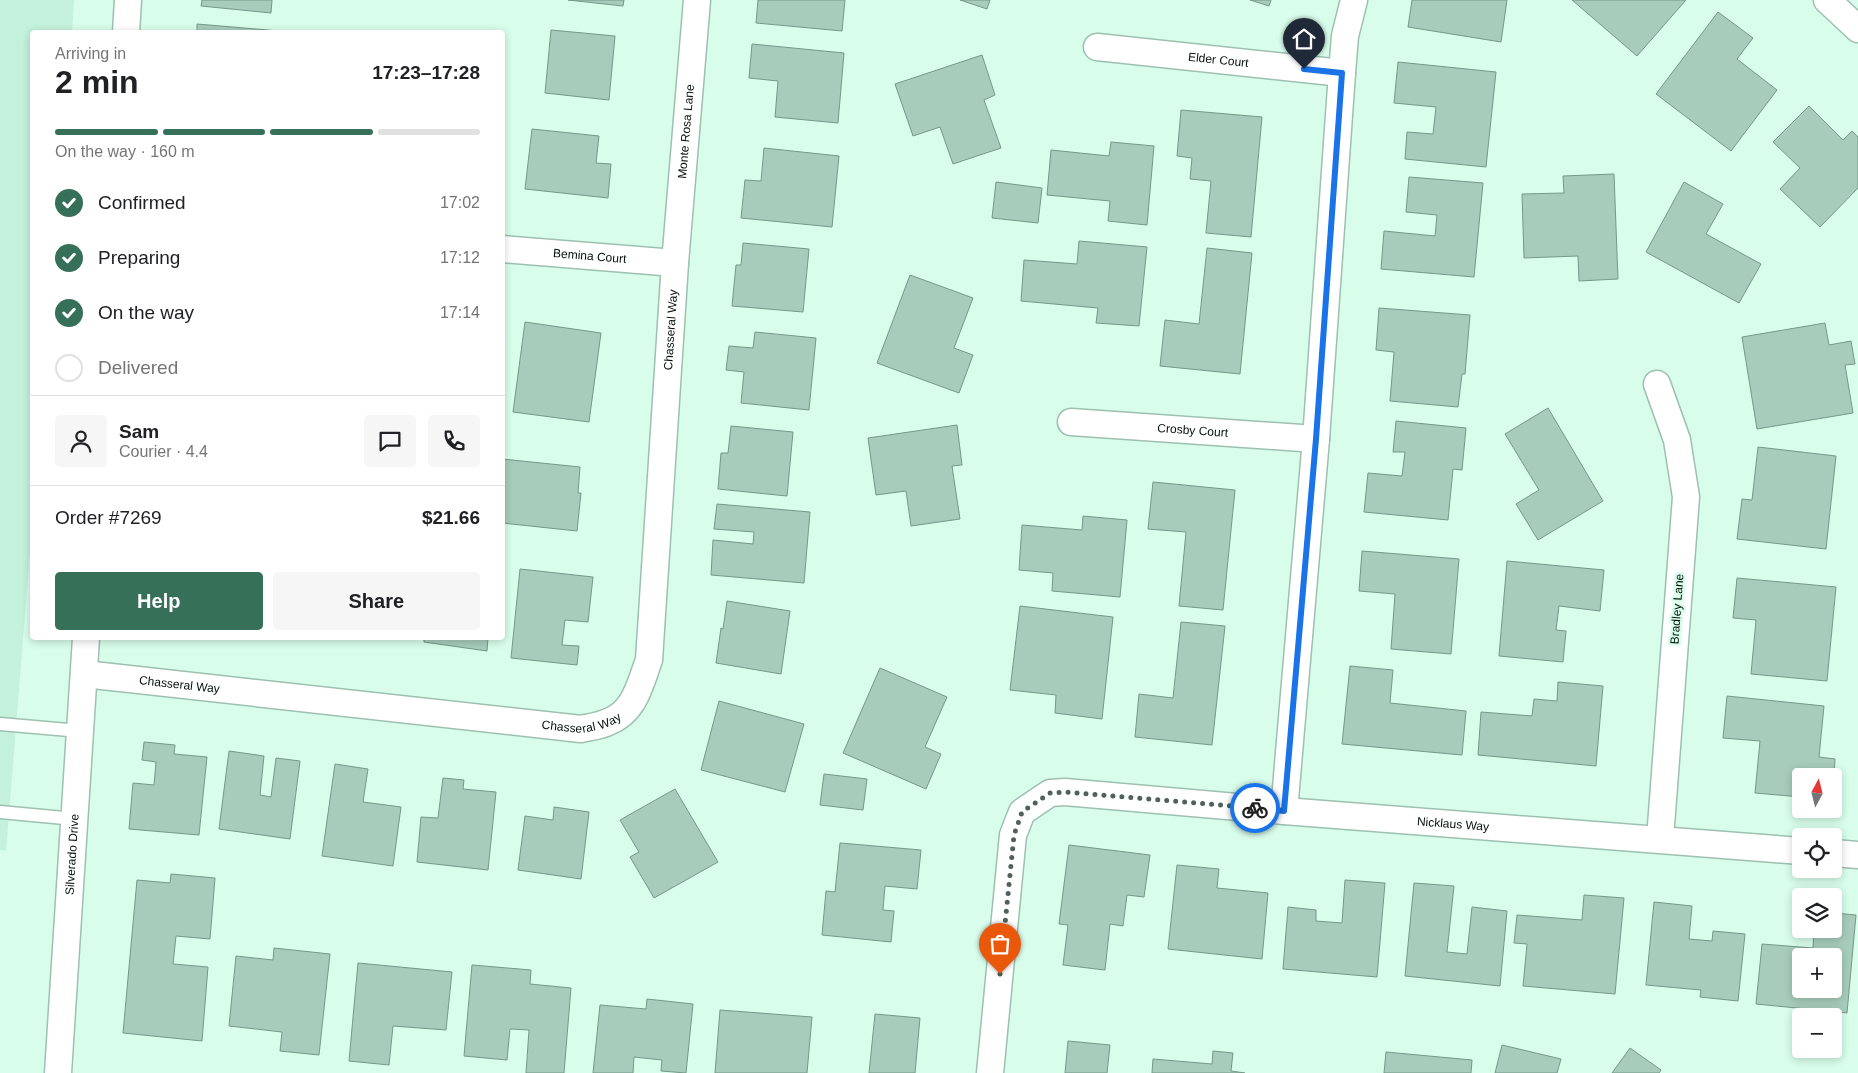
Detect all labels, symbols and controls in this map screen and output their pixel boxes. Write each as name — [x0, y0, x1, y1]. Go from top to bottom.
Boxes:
pin — [1283, 18, 1325, 69]
icon: home — [1290, 25, 1318, 53]
text: Arriving in — [55, 45, 126, 62]
street label: Elder Court — [1187, 50, 1250, 70]
text: 17:23–17:28 — [372, 62, 480, 83]
text: 2 min — [55, 64, 139, 100]
street label: Monte Rosa Lane — [675, 83, 697, 179]
text: On the way · 160 m — [55, 143, 195, 160]
icon: check — [55, 189, 83, 217]
text: Confirmed — [98, 192, 186, 213]
text: 17:02 — [440, 194, 480, 211]
icon: check — [55, 244, 83, 272]
street label: Bemina Court — [553, 246, 628, 266]
text: Preparing — [98, 247, 180, 268]
text: 17:12 — [440, 249, 480, 266]
street label: Chasseral Way — [661, 289, 680, 371]
icon: check — [55, 299, 83, 327]
text: On the way — [98, 302, 194, 323]
text: 17:14 — [440, 304, 480, 321]
text: Delivered — [98, 357, 178, 378]
button: person — [55, 415, 107, 467]
button: chat — [364, 415, 416, 467]
button: phone — [428, 415, 480, 467]
text: Sam — [119, 421, 159, 442]
street label: Crosby Court — [1157, 421, 1229, 440]
text: Courier · 4.4 — [119, 443, 208, 460]
text: Order #7269 — [55, 507, 162, 528]
text: $21.66 — [422, 507, 480, 528]
button: Help — [55, 572, 263, 630]
button: Share — [273, 572, 480, 630]
street label: Bradley Lane — [1668, 573, 1686, 645]
street label: Chasseral Way — [138, 673, 220, 696]
street label: Chasseral Way — [541, 710, 624, 736]
north arrow — [1792, 768, 1842, 818]
map controls — [1792, 768, 1842, 1058]
courier — [1230, 783, 1280, 833]
icon: bike — [1241, 794, 1269, 822]
street label: Silverado Drive — [62, 813, 82, 896]
street label: Nicklaus Way — [1416, 814, 1490, 834]
button: locate — [1792, 828, 1842, 878]
button: layers — [1792, 888, 1842, 938]
pin — [979, 923, 1021, 974]
icon: bag — [986, 930, 1014, 958]
button: + — [1792, 948, 1842, 998]
button: − — [1792, 1008, 1842, 1058]

